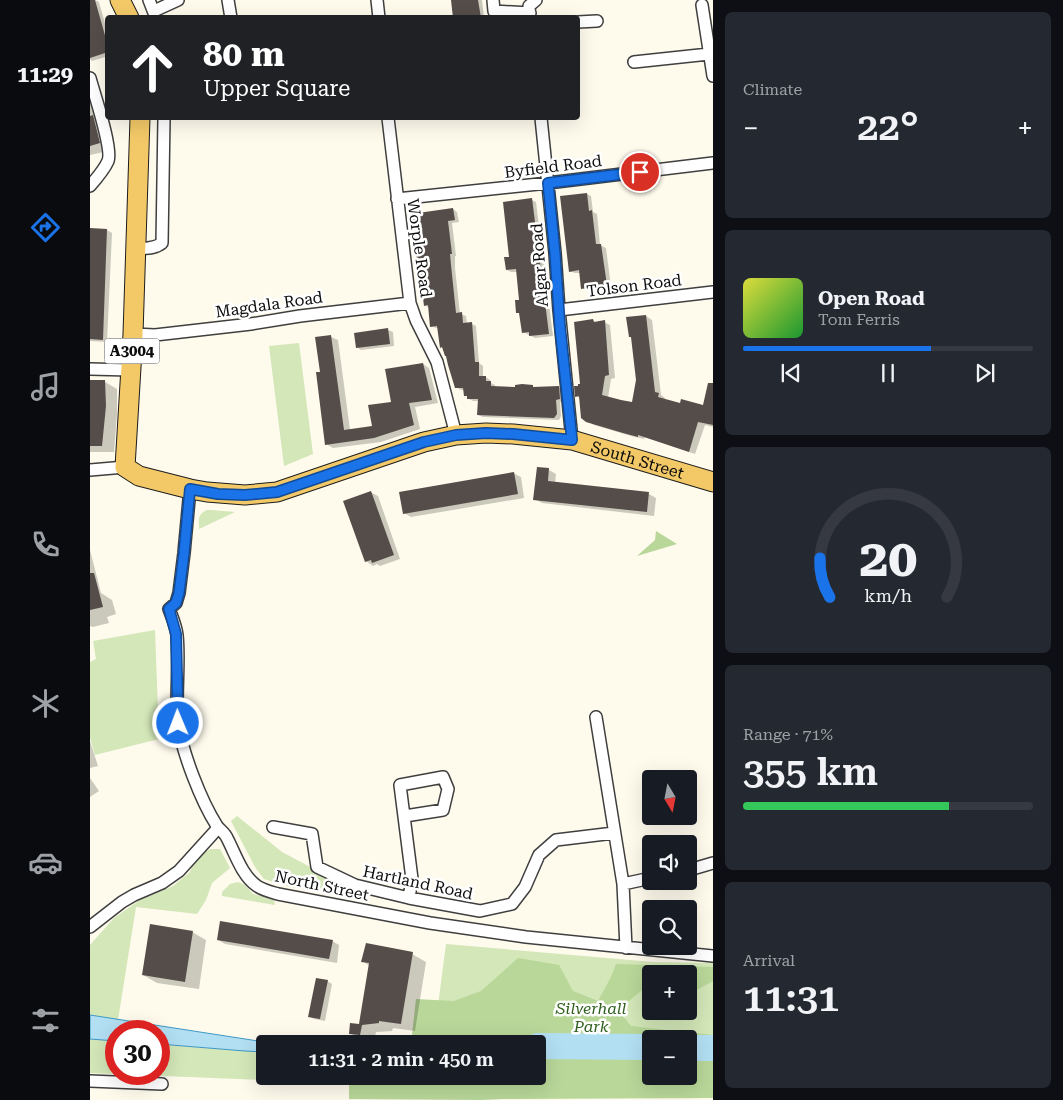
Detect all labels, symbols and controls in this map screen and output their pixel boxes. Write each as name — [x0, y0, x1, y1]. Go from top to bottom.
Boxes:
text: 80 m — [203, 34, 285, 75]
icon: ahead — [120, 35, 185, 100]
text: 11:29 — [17, 62, 73, 87]
text: Upper Square — [203, 76, 350, 101]
text: Climate — [743, 80, 802, 99]
text: 22° — [857, 105, 919, 149]
text: − — [743, 112, 759, 145]
text: + — [1017, 112, 1033, 145]
street label: Byfield Road — [503, 151, 603, 182]
pin — [619, 151, 661, 193]
icon: arrive — [626, 158, 654, 186]
street label: Worple Road — [403, 197, 436, 299]
icon: directions — [28, 210, 63, 245]
street label: Algar Road — [527, 222, 552, 307]
street label: Tolson Road — [586, 270, 683, 301]
text: Open Road — [818, 287, 925, 310]
street label: Magdala Road — [214, 288, 324, 321]
text: Tom Ferris — [818, 310, 900, 329]
road number: A3004 — [105, 338, 160, 364]
icon: previous — [777, 359, 805, 387]
icon: pause — [874, 359, 902, 387]
icon: next — [971, 359, 999, 387]
icon: music — [28, 369, 63, 404]
street label: South Street — [589, 437, 686, 483]
icon: phone — [28, 527, 63, 562]
text: 20 — [859, 528, 917, 589]
text: km/h — [864, 585, 912, 606]
icon: climate — [28, 686, 63, 721]
position arrow — [151, 696, 203, 748]
text: Range · 71% — [743, 725, 833, 744]
text: 355 km — [743, 750, 878, 794]
north arrow — [642, 770, 698, 825]
map controls — [642, 770, 697, 1085]
button: sound — [642, 835, 697, 890]
icon: car — [28, 845, 63, 880]
street label: Hartland Road — [361, 862, 475, 903]
street label: North Street — [273, 866, 371, 905]
button: search — [642, 900, 697, 955]
text: Arrival — [743, 951, 795, 970]
button: + — [642, 965, 697, 1020]
text: 11:31 — [743, 976, 839, 1020]
park label: Silverhall Park — [555, 999, 627, 1036]
icon: filters — [28, 1003, 63, 1038]
speed limit sign: 30 — [105, 1020, 170, 1085]
button: − — [642, 1030, 697, 1085]
text: 11:31 · 2 min · 450 m — [308, 1048, 494, 1071]

